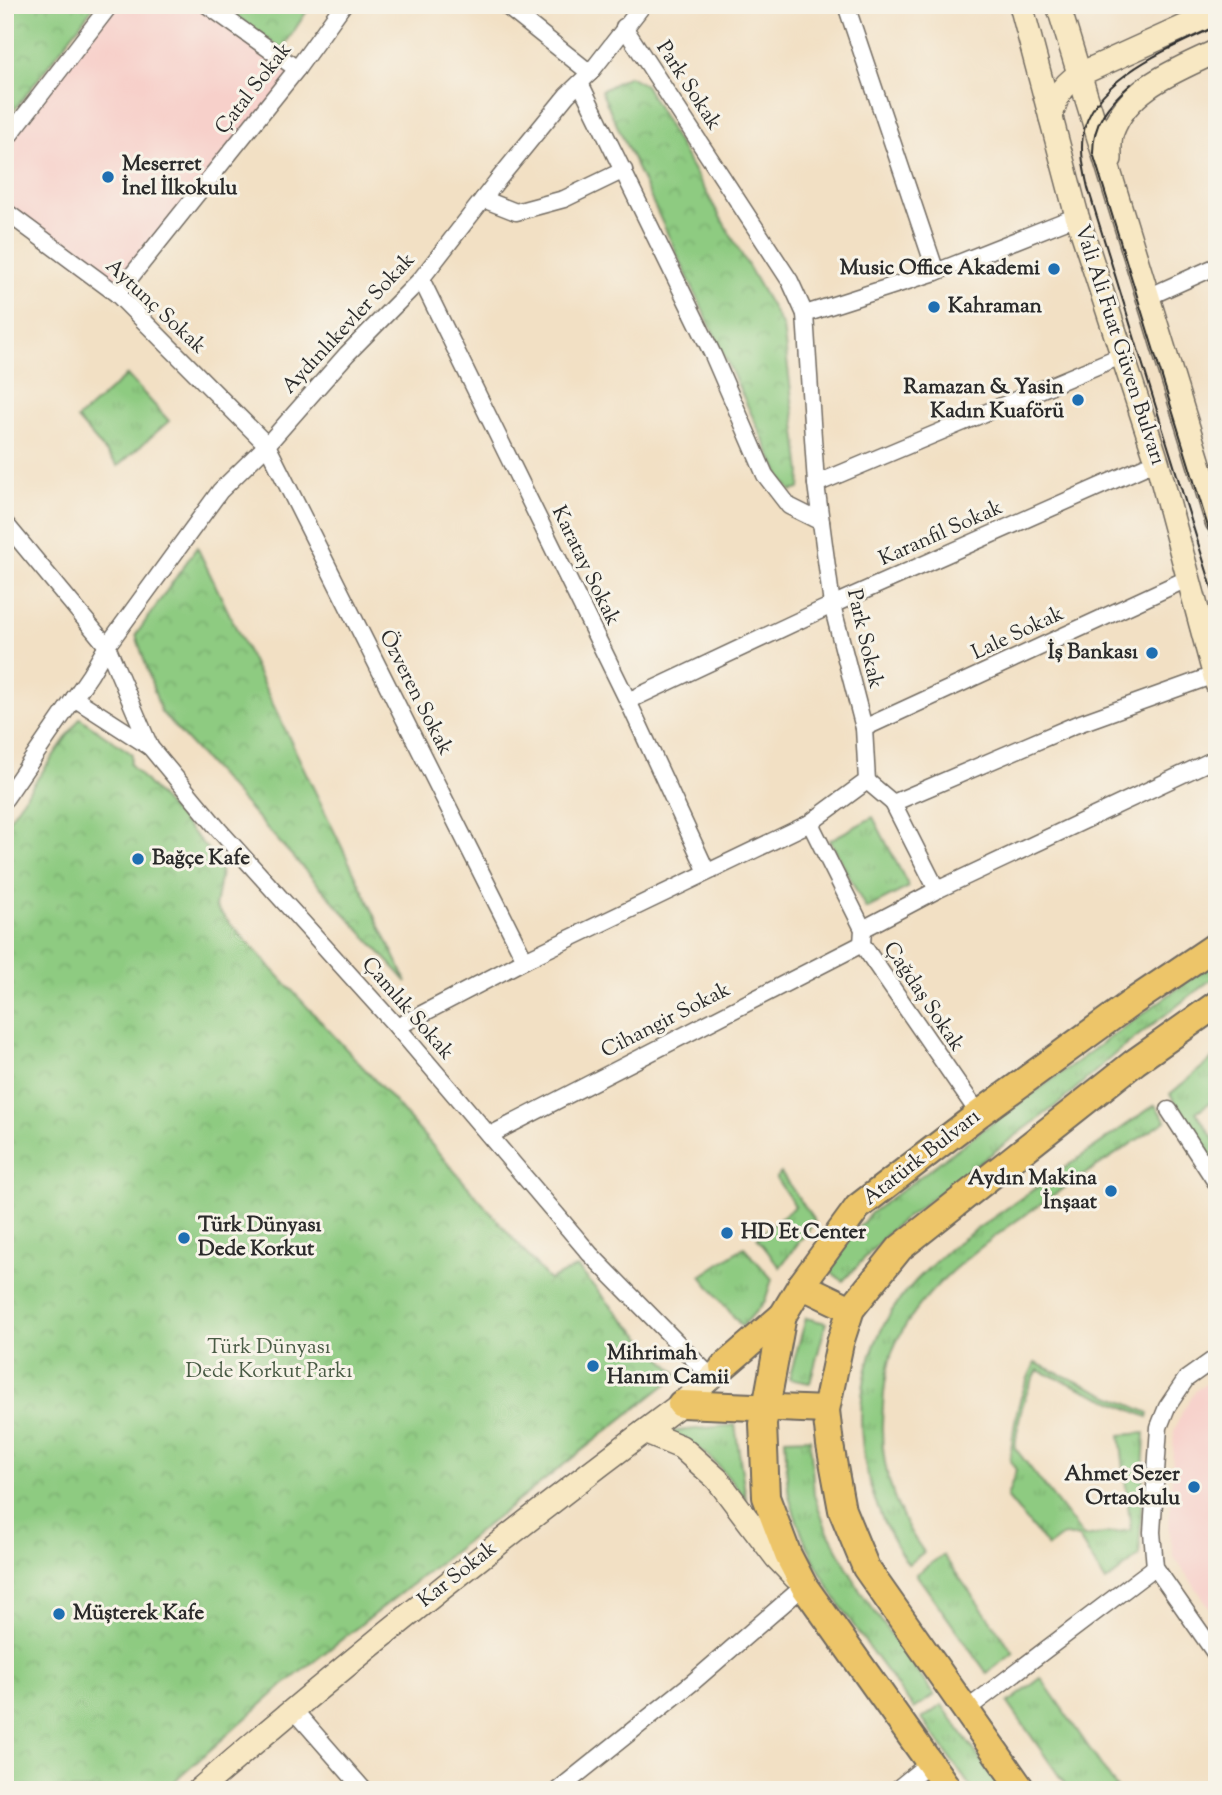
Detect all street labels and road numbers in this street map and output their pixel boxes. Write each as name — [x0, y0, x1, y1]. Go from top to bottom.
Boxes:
street label: Park Sokak — [648, 35, 728, 137]
street label: Çatal Sokak — [208, 36, 300, 141]
street label: Vali Ali Fuat Güven Bulvarı — [1066, 221, 1172, 469]
street label: Aydınlıkevler Sokak — [275, 246, 423, 401]
street label: Aytunç Sokak — [98, 252, 213, 362]
street label: Karanfil Sokak — [874, 493, 1008, 575]
street label: Karatay Sokak — [543, 501, 627, 631]
street label: Park Sokak — [838, 586, 890, 692]
street label: Lale Sokak — [967, 599, 1070, 668]
street label: Özveren Sokak — [371, 625, 460, 761]
street label: Çağdaş Sokak — [875, 936, 971, 1058]
street label: Çamlık Sokak — [354, 951, 461, 1068]
street label: Cihangir Sokak — [596, 975, 736, 1067]
street label: Atatürk Bulvarı — [857, 1103, 987, 1213]
street label: Kar Sokak — [412, 1534, 504, 1616]

